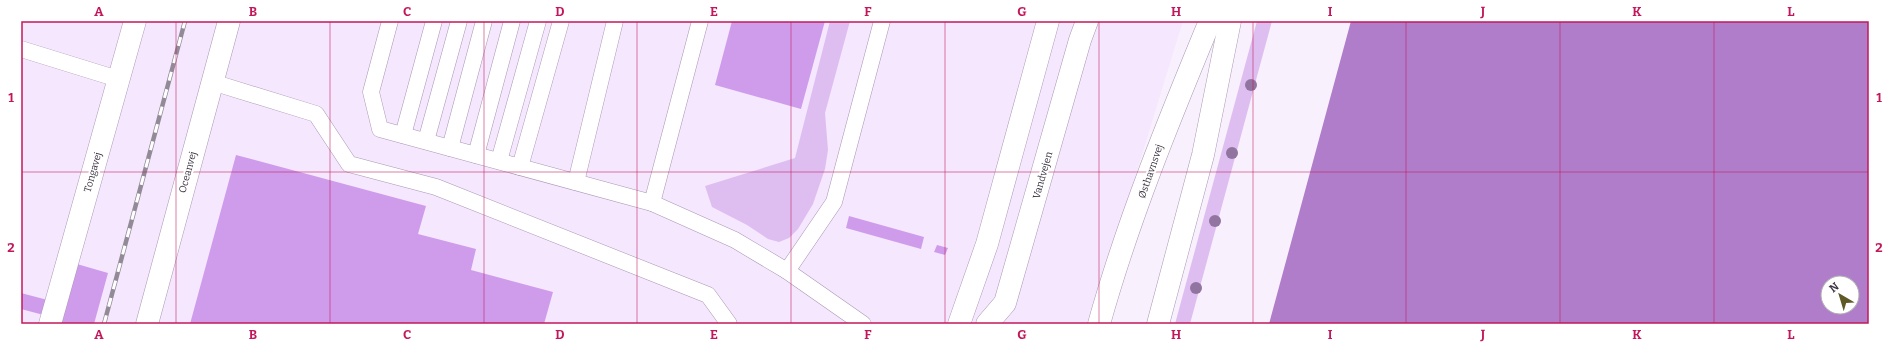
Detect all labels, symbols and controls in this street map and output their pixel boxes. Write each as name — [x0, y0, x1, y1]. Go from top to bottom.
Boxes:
text: A — [94, 4, 104, 19]
text: B — [249, 4, 257, 19]
text: C — [403, 4, 411, 19]
text: D — [555, 4, 565, 19]
text: E — [710, 4, 718, 19]
text: F — [864, 4, 872, 19]
text: G — [1017, 4, 1027, 19]
text: H — [1171, 4, 1181, 19]
text: I — [1328, 4, 1333, 19]
text: J — [1480, 4, 1486, 19]
text: K — [1632, 4, 1642, 19]
text: L — [1787, 4, 1795, 19]
text: 1 — [8, 90, 14, 105]
text: 1 — [1876, 90, 1882, 105]
street label: Østhavnsvej — [1136, 143, 1166, 200]
street label: Oceanvej — [177, 150, 199, 194]
street label: Vandvejen — [1031, 150, 1056, 200]
street label: Tongavej — [82, 151, 104, 194]
text: 2 — [7, 240, 15, 255]
text: 2 — [1875, 240, 1883, 255]
north arrow — [1820, 275, 1860, 315]
text: N — [1827, 279, 1842, 295]
text: A — [94, 327, 104, 342]
text: B — [249, 327, 257, 342]
text: C — [403, 327, 411, 342]
text: D — [555, 327, 565, 342]
text: E — [710, 327, 718, 342]
text: F — [864, 327, 872, 342]
text: G — [1017, 327, 1027, 342]
text: H — [1171, 327, 1181, 342]
text: I — [1328, 327, 1333, 342]
text: J — [1480, 327, 1486, 342]
text: K — [1632, 327, 1642, 342]
text: L — [1787, 327, 1795, 342]

